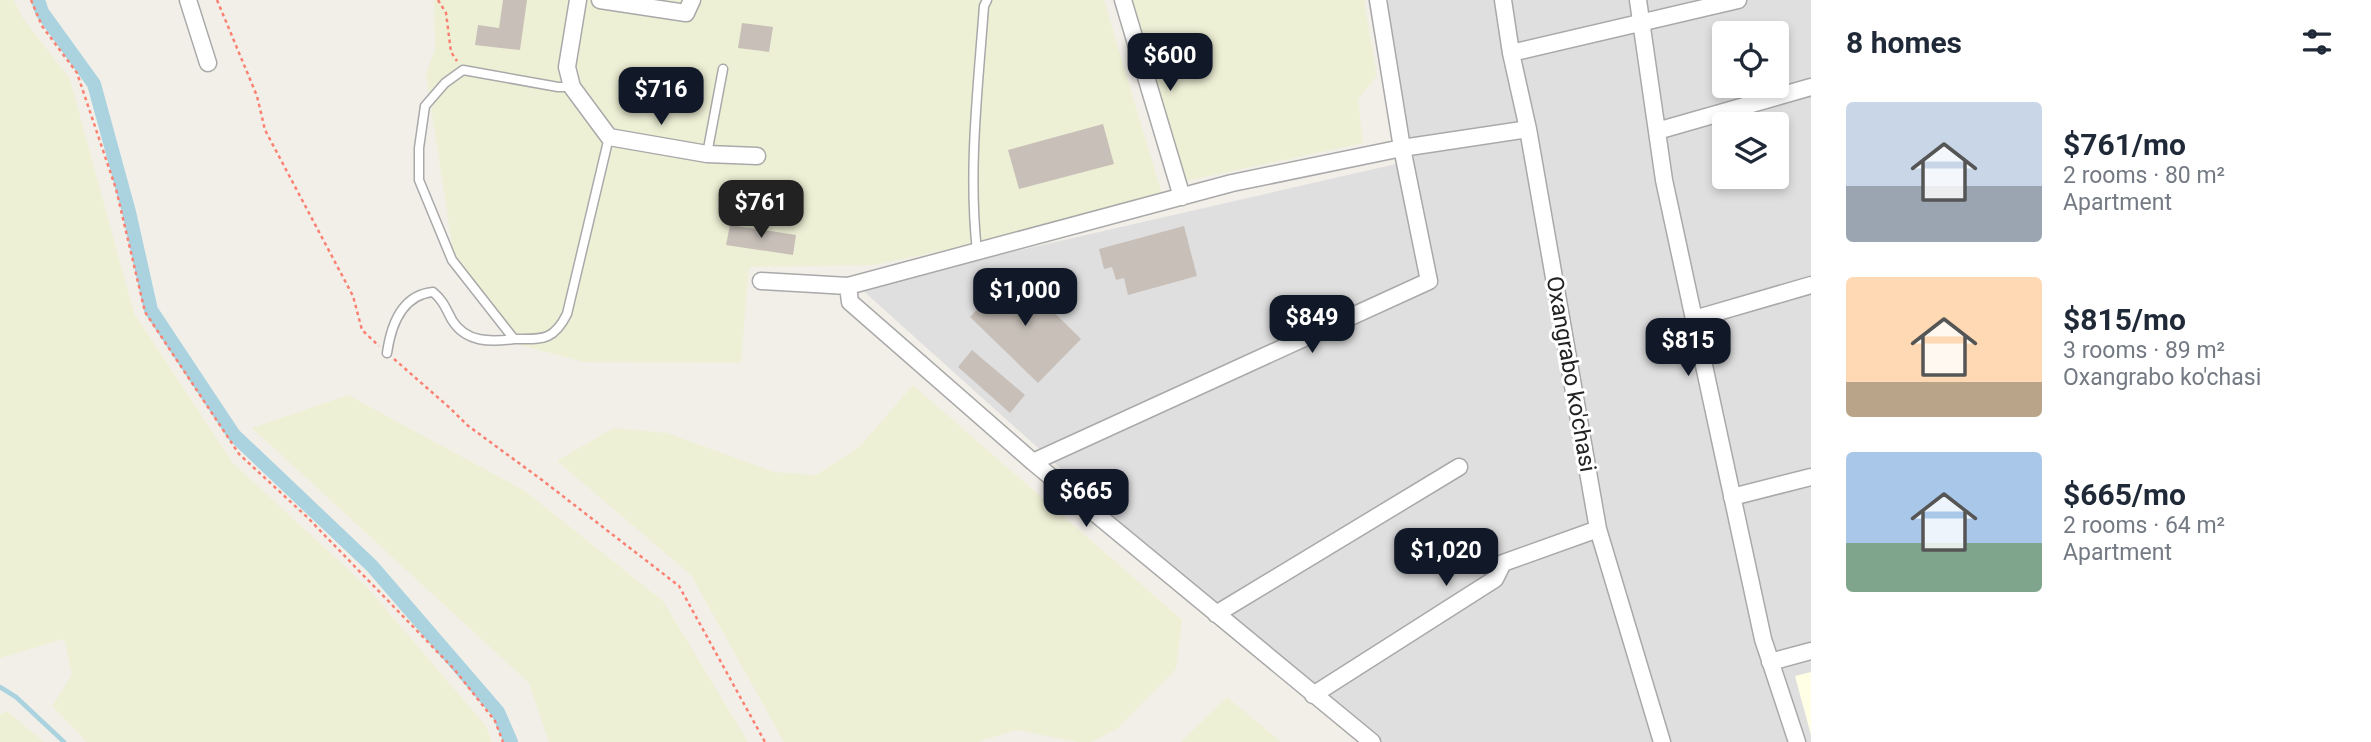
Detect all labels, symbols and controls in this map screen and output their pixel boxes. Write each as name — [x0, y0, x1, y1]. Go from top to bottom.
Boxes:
map controls — [1712, 21, 1789, 189]
button: locate — [1712, 21, 1789, 98]
icon: filters — [2298, 23, 2336, 61]
text: 8 homes — [1846, 25, 1962, 60]
pin: $600 — [1129, 34, 1211, 93]
text: $600 — [1144, 42, 1196, 69]
pin: $716 — [620, 68, 702, 127]
text: $716 — [635, 76, 687, 103]
button: layers — [1712, 112, 1789, 189]
text: $761/mo — [2063, 127, 2186, 162]
icon: home — [1902, 130, 1986, 214]
text: 2 rooms · 80 m² — [2063, 162, 2225, 189]
pin: $761 — [720, 180, 802, 240]
text: $761 — [735, 189, 787, 216]
text: Apartment — [2063, 189, 2172, 216]
pin: $1,000 — [968, 268, 1082, 328]
street label: Oxangrabo ko'chasi — [1540, 274, 1602, 474]
text: $1,000 — [989, 277, 1061, 304]
pin: $849 — [1271, 296, 1353, 355]
text: $815/mo — [2063, 302, 2186, 337]
text: $849 — [1286, 304, 1338, 331]
icon: home — [1902, 305, 1986, 389]
pin: $815 — [1647, 318, 1729, 378]
text: $815 — [1662, 327, 1714, 354]
text: 3 rooms · 89 m² — [2063, 337, 2225, 364]
text: Oxangrabo ko'chasi — [2063, 364, 2261, 391]
pin: $665 — [1045, 470, 1127, 529]
text: $665/mo — [2063, 477, 2186, 512]
text: $665 — [1060, 478, 1112, 505]
icon: home — [1902, 480, 1986, 564]
text: 2 rooms · 64 m² — [2063, 512, 2225, 539]
pin: $1,020 — [1389, 528, 1503, 588]
text: $1,020 — [1410, 537, 1482, 564]
text: Apartment — [2063, 539, 2172, 566]

